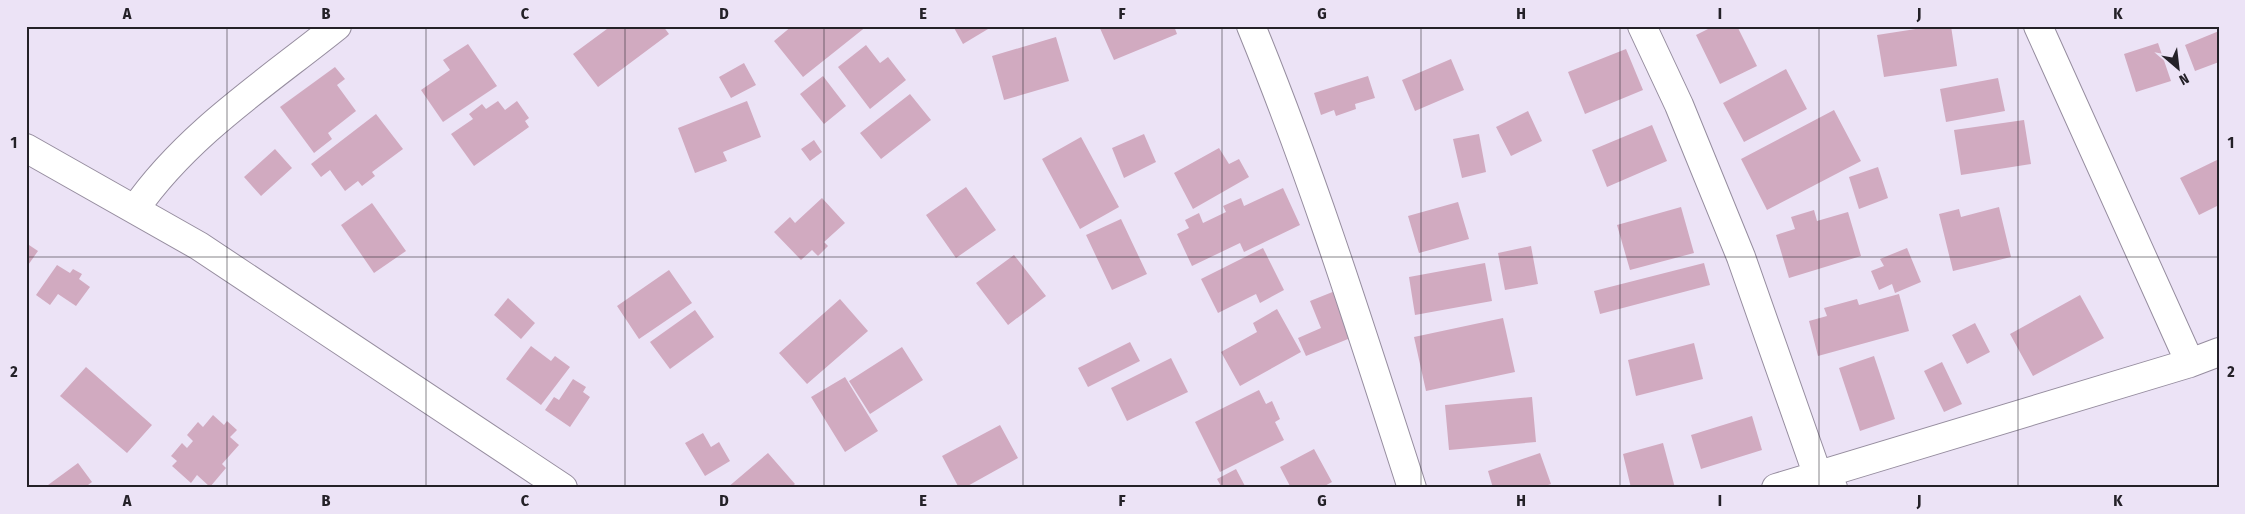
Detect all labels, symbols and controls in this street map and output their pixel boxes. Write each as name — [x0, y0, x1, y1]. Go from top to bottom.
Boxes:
text: A — [122, 4, 132, 23]
text: B — [322, 4, 331, 23]
text: C — [521, 4, 530, 23]
text: D — [719, 4, 729, 23]
text: E — [919, 4, 927, 23]
text: F — [1118, 4, 1126, 23]
text: G — [1317, 4, 1327, 23]
text: H — [1516, 4, 1526, 23]
text: I — [1718, 4, 1722, 23]
text: J — [1916, 4, 1921, 23]
text: K — [2113, 4, 2123, 23]
north arrow — [2152, 42, 2202, 92]
text: N — [2176, 70, 2192, 89]
text: 1 — [11, 133, 17, 152]
text: 1 — [2228, 133, 2234, 152]
text: 2 — [9, 362, 18, 381]
text: 2 — [2226, 362, 2235, 381]
text: A — [122, 491, 132, 510]
text: B — [322, 491, 331, 510]
text: C — [521, 491, 530, 510]
text: D — [719, 491, 729, 510]
text: E — [919, 491, 927, 510]
text: F — [1118, 491, 1126, 510]
text: G — [1317, 491, 1327, 510]
text: H — [1516, 491, 1526, 510]
text: I — [1718, 491, 1722, 510]
text: J — [1916, 491, 1921, 510]
text: K — [2113, 491, 2123, 510]

